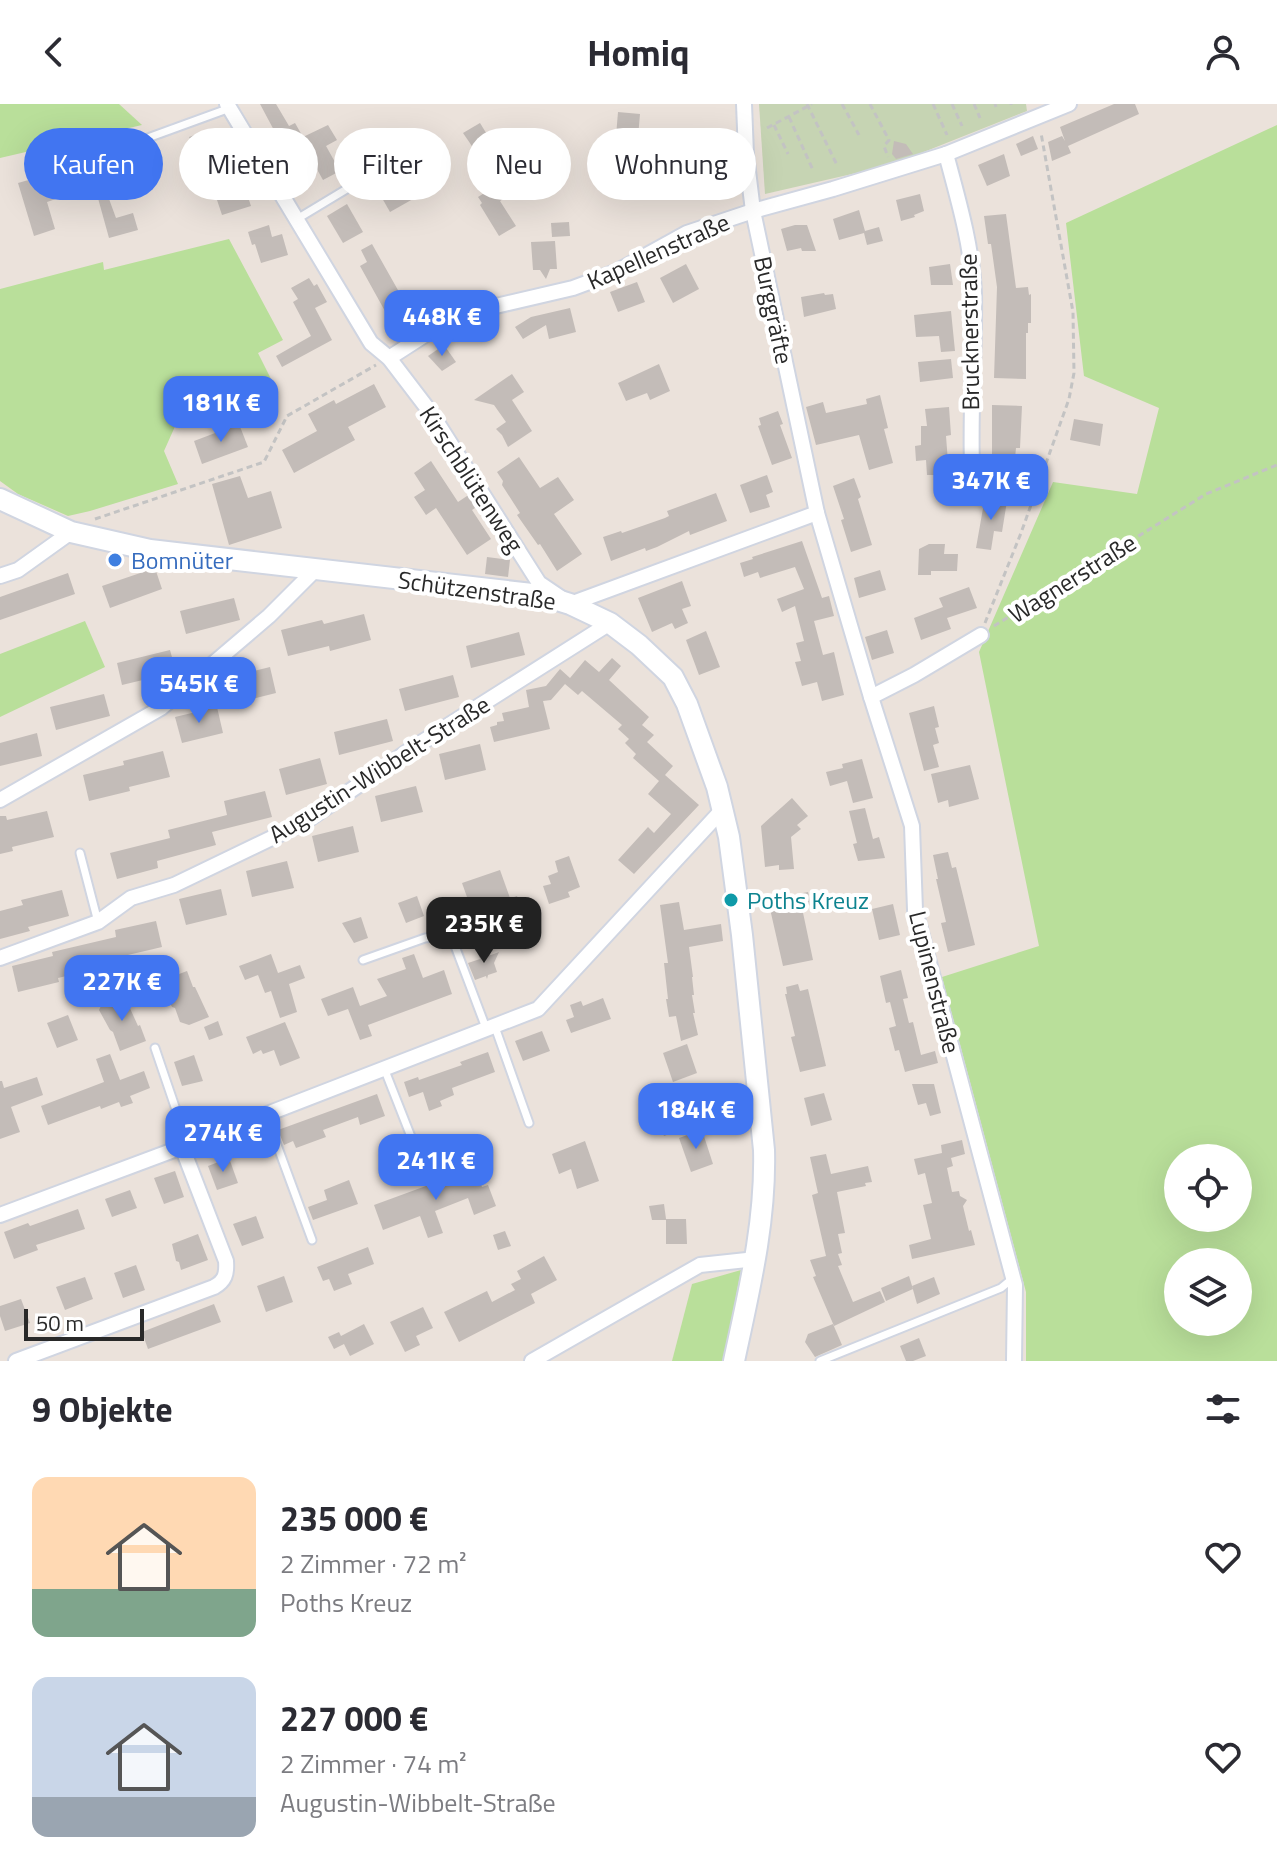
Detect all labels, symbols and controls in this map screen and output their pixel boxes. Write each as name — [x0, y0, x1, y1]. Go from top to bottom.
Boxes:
text: Homiq — [587, 25, 690, 80]
icon: back — [32, 30, 76, 74]
icon: person — [1201, 30, 1245, 74]
chip: Kaufen — [24, 128, 163, 200]
chip: Mieten — [179, 128, 318, 200]
chip: Filter — [334, 128, 451, 200]
chip: Neu — [467, 128, 571, 200]
chip: Wohnung — [587, 128, 756, 200]
street label: Kapellenstraße — [581, 204, 735, 298]
street label: Burggräfte — [745, 253, 803, 367]
street label: Brucknerstraße — [950, 253, 988, 411]
pin: 448K € — [377, 290, 507, 358]
text: 448K € — [402, 296, 482, 335]
pin: 181K € — [156, 376, 286, 444]
text: 181K € — [181, 382, 261, 421]
street label: Kirschblütenweg — [411, 399, 533, 559]
pin: 347K € — [926, 454, 1056, 522]
text: 347K € — [951, 460, 1031, 499]
street label: Wagnerstraße — [1001, 524, 1143, 632]
place label: Bomnüter — [131, 542, 233, 578]
marker: Bomnüter — [106, 551, 124, 569]
street label: Schützenstraße — [396, 561, 558, 619]
pin: 545K € — [134, 657, 264, 725]
text: 545K € — [159, 663, 239, 702]
street label: Augustin-Wibbelt-Straße — [262, 686, 496, 852]
place label: Poths Kreuz — [747, 882, 869, 918]
marker: Poths Kreuz — [722, 891, 740, 909]
pin: 235K € — [419, 897, 549, 965]
text: 235K € — [444, 903, 524, 942]
street label: Lupinenstraße — [900, 907, 970, 1057]
pin: 227K € — [57, 955, 187, 1023]
text: 227K € — [82, 961, 162, 1000]
pin: 184K € — [631, 1083, 761, 1151]
text: 184K € — [656, 1089, 736, 1128]
pin: 274K € — [158, 1106, 288, 1174]
text: 274K € — [183, 1112, 263, 1151]
pin: 241K € — [371, 1134, 501, 1202]
text: 241K € — [396, 1140, 476, 1179]
map controls — [1164, 1144, 1252, 1336]
button: locate — [1164, 1144, 1252, 1232]
button: layers — [1164, 1248, 1252, 1336]
scale bar — [24, 1305, 144, 1341]
text: 50 m — [36, 1306, 84, 1340]
text: 9 Objekte — [32, 1383, 173, 1435]
icon: filters — [1201, 1387, 1245, 1431]
text: 235 000 € — [280, 1492, 428, 1544]
icon: home — [96, 1509, 192, 1605]
icon: heart — [1201, 1535, 1245, 1579]
text: 2 Zimmer · 72 m² — [280, 1544, 466, 1583]
text: Poths Kreuz — [280, 1583, 412, 1622]
text: 227 000 € — [280, 1692, 428, 1744]
icon: home — [96, 1709, 192, 1805]
icon: heart — [1201, 1735, 1245, 1779]
text: 2 Zimmer · 74 m² — [280, 1744, 466, 1783]
text: Augustin-Wibbelt-Straße — [280, 1783, 556, 1822]

